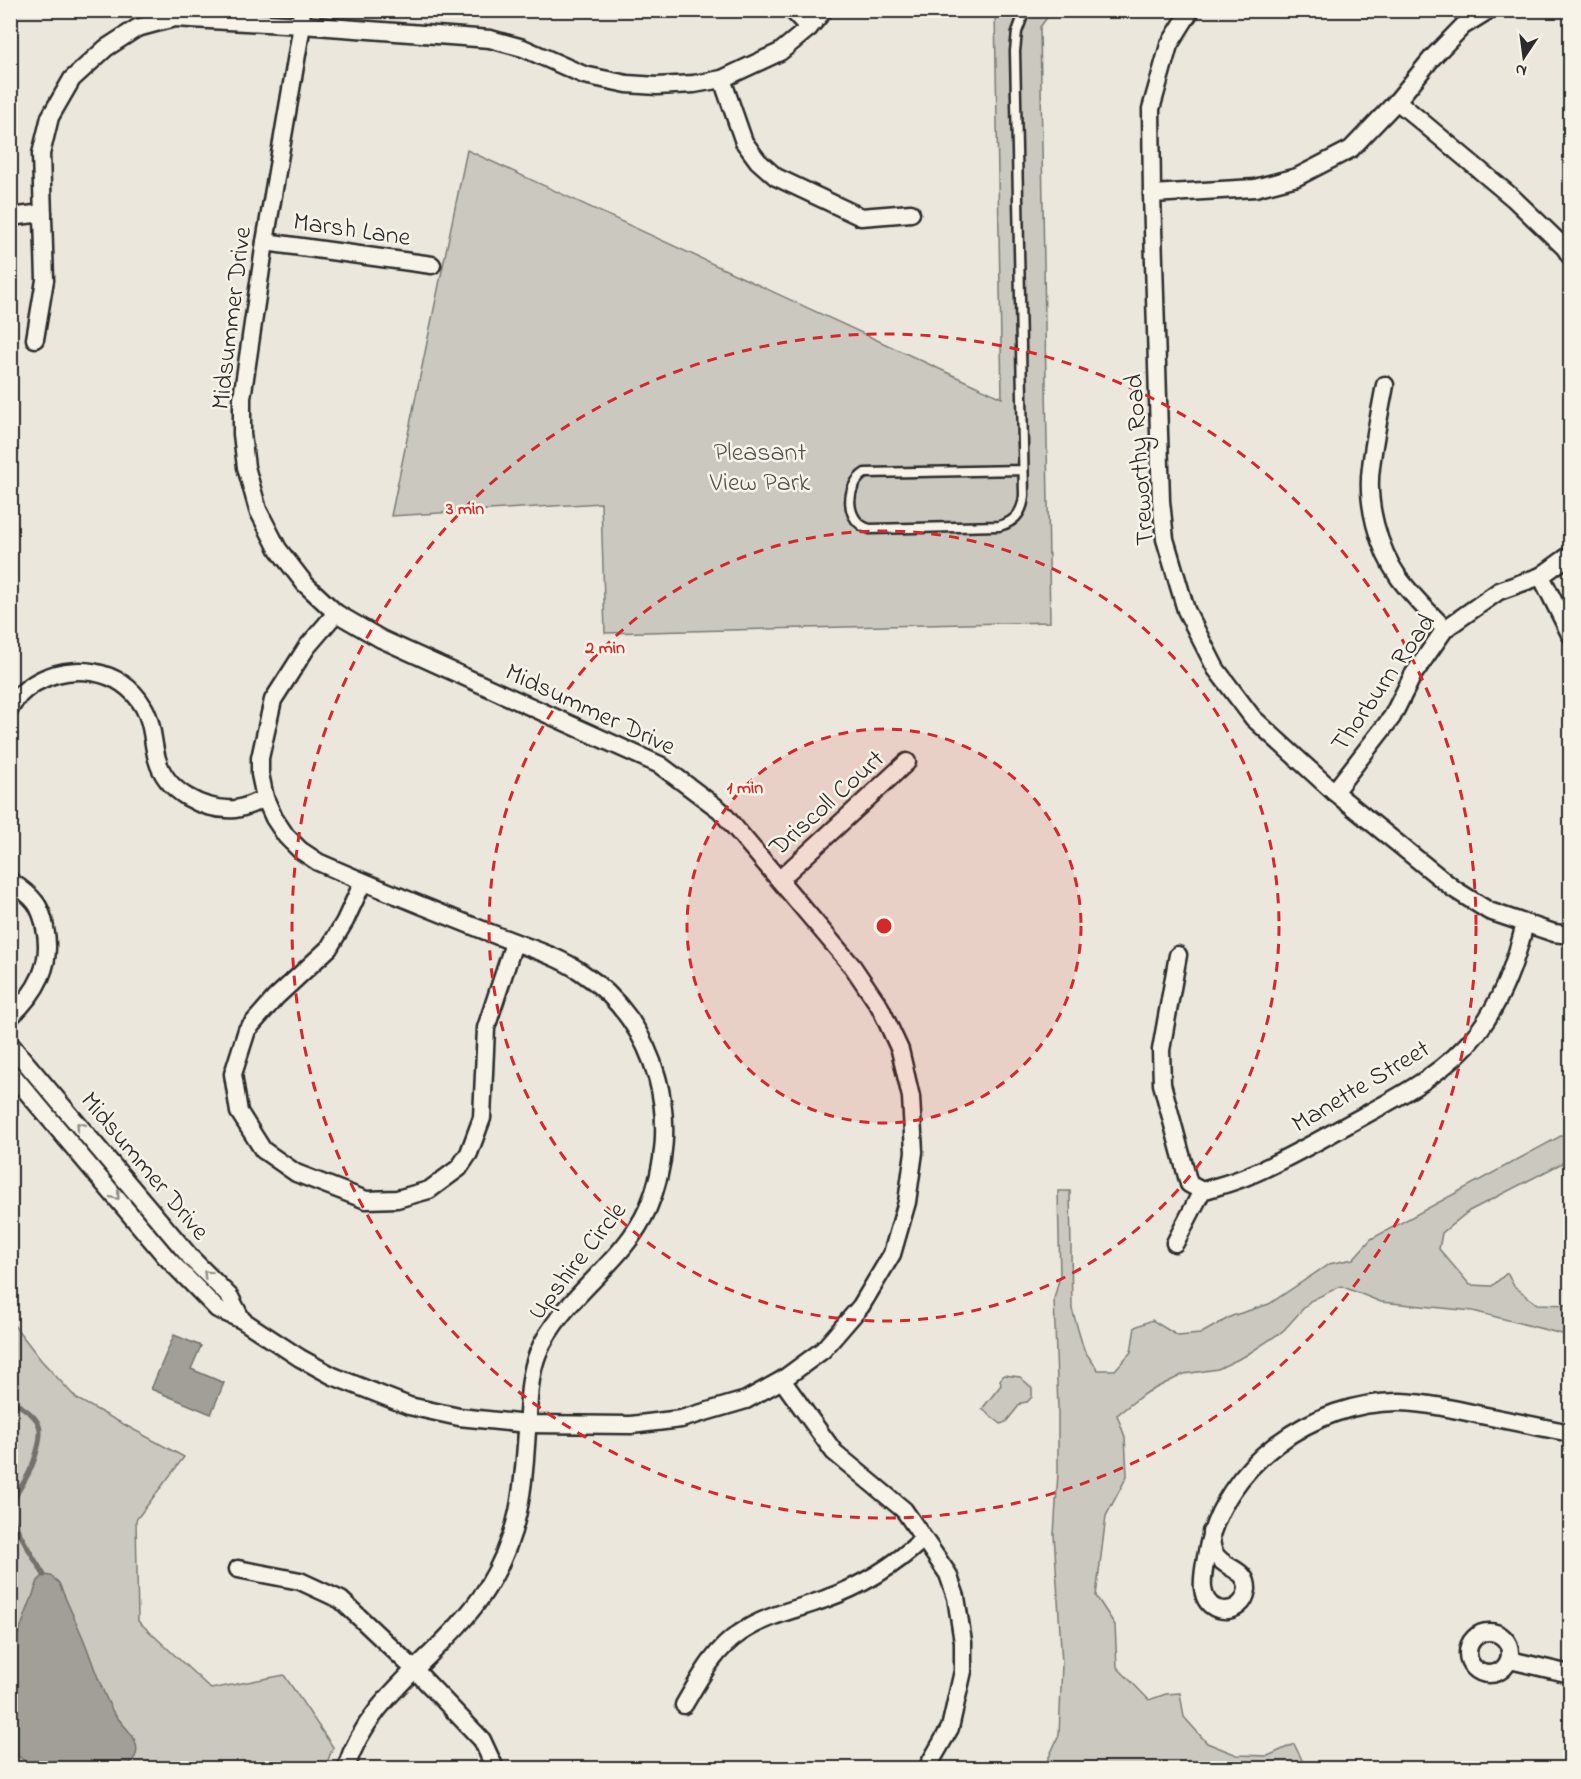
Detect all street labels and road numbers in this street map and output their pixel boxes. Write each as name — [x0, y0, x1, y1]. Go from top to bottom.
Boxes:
street label: Marsh Lane — [290, 204, 413, 258]
street label: Midsummer Drive — [203, 224, 263, 412]
street label: Treworthy Road — [1116, 373, 1166, 547]
street label: Thorburn Road — [1323, 606, 1446, 761]
street label: Midsummer Drive — [498, 655, 681, 767]
street label: Driscoll Court — [761, 742, 894, 867]
street label: Manette Street — [1285, 1031, 1438, 1144]
street label: Midsummer Drive — [70, 1084, 218, 1250]
street label: Upshire Circle — [520, 1194, 637, 1329]

